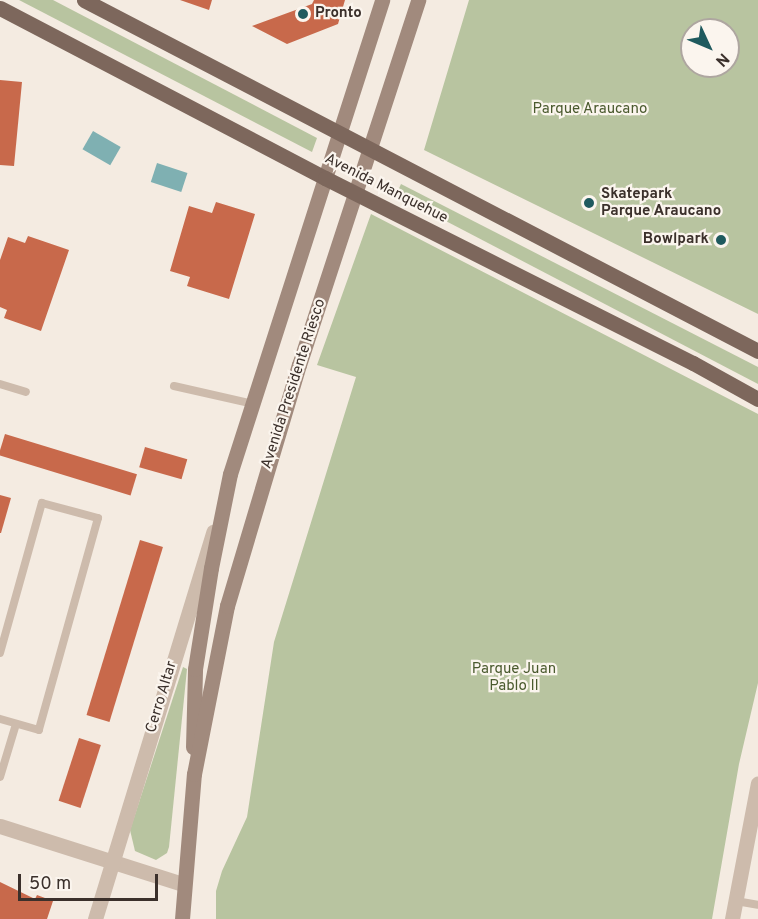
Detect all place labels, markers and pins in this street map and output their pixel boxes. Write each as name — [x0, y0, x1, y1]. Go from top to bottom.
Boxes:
place label: Pronto — [315, 5, 362, 23]
marker: Pronto — [296, 7, 310, 21]
place label: Skatepark Parque Araucano — [601, 185, 722, 220]
marker: Skatepark Parque Araucano — [582, 196, 596, 210]
place label: Bowlpark — [643, 231, 709, 249]
marker: Bowlpark — [714, 233, 728, 247]

